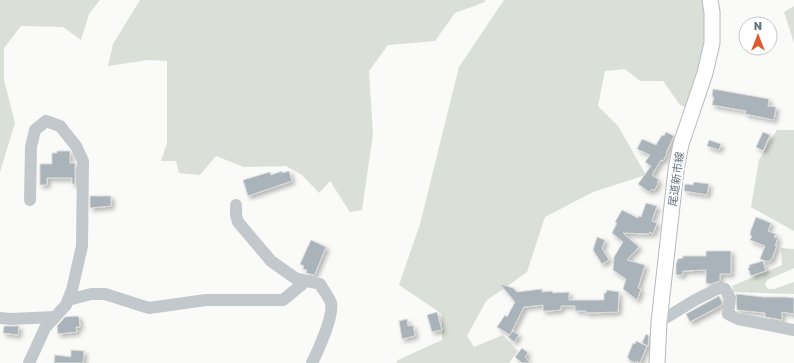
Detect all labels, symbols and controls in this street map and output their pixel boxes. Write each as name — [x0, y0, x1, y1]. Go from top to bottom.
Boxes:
north arrow — [738, 16, 778, 56]
text: N — [754, 19, 762, 32]
street label: 尾道新市線 — [665, 151, 686, 207]

